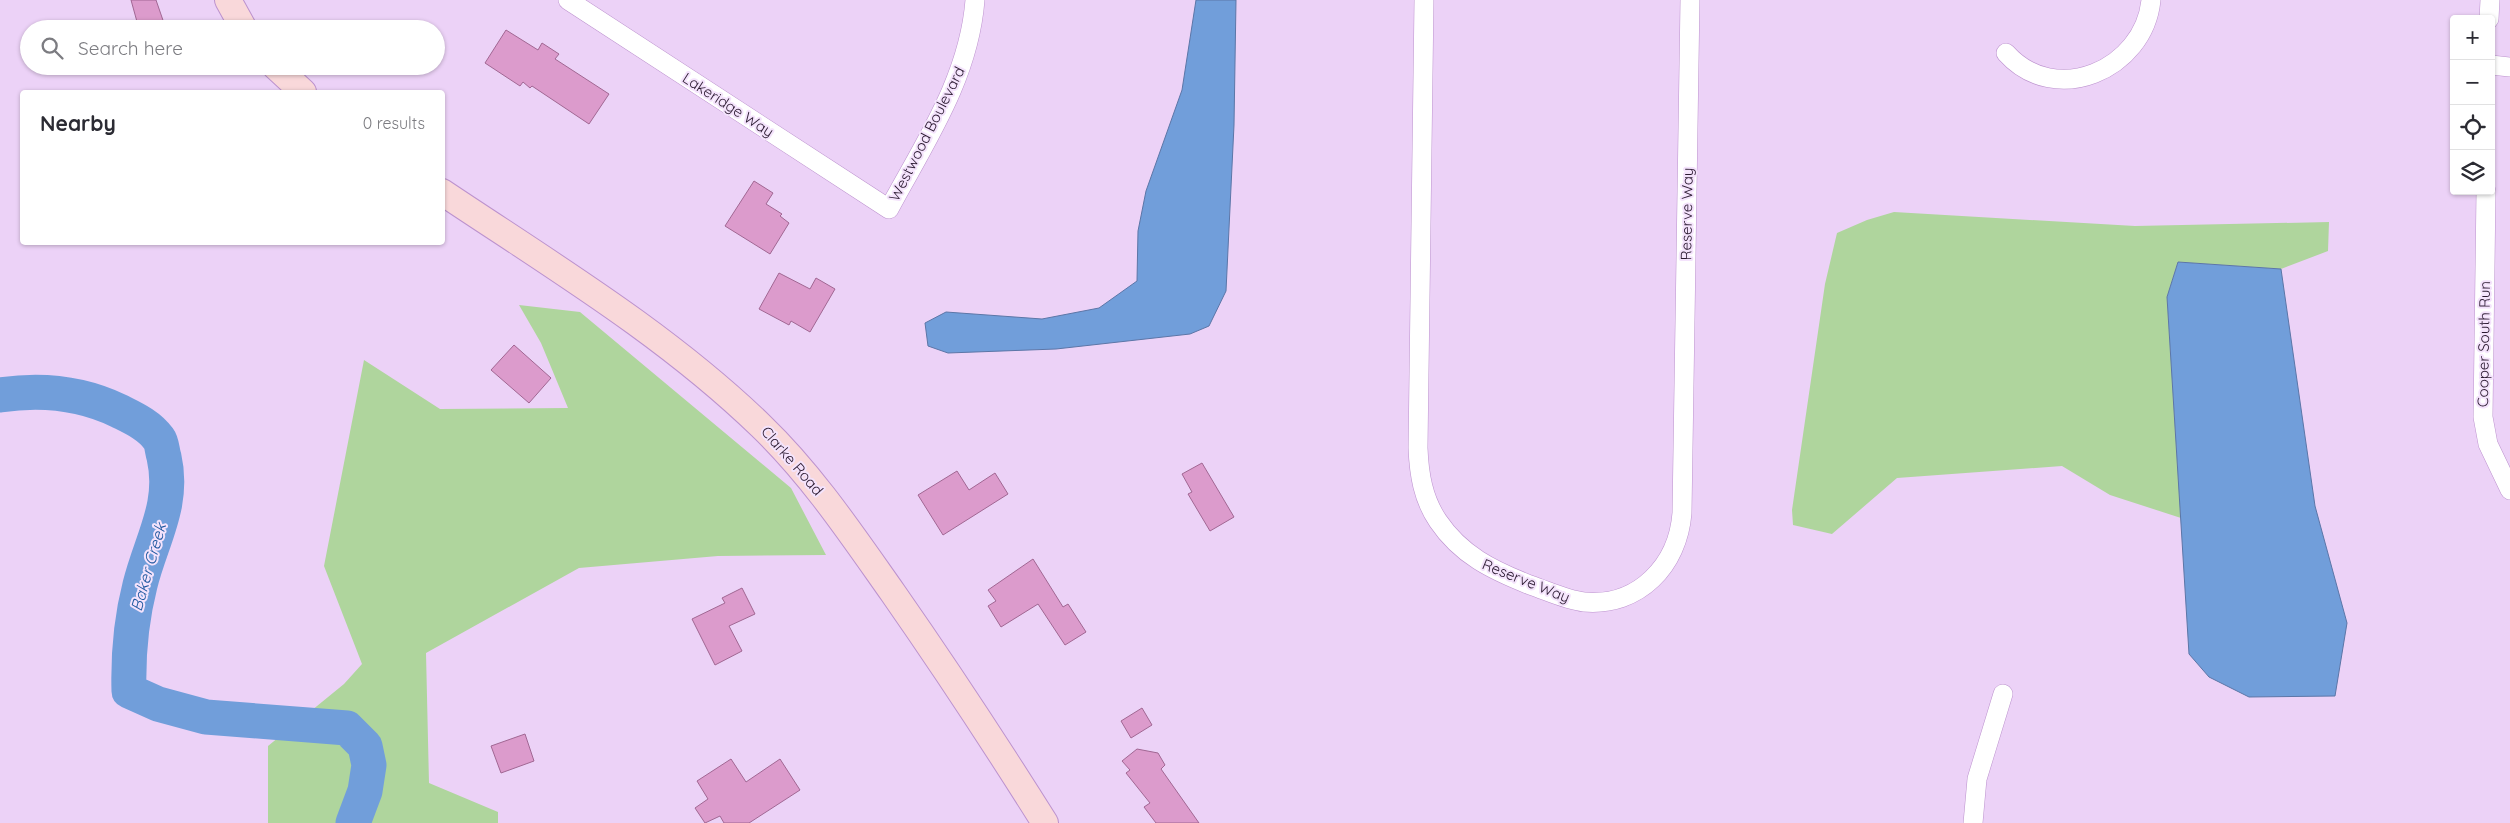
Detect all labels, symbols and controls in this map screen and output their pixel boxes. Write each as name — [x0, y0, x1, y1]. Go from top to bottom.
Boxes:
map controls — [2450, 15, 2495, 195]
button: + — [2450, 15, 2495, 60]
search box — [20, 20, 445, 75]
icon: search — [38, 34, 66, 62]
text: Search here — [78, 36, 183, 60]
button: − — [2450, 60, 2495, 105]
street label: Westwood Boulevard — [884, 63, 969, 204]
street label: Lakeridge Way — [679, 68, 777, 141]
button: locate — [2450, 105, 2495, 150]
text: Nearby — [40, 110, 116, 136]
text: 0 results — [363, 113, 425, 133]
button: layers — [2450, 150, 2495, 195]
street label: Reserve Way — [1676, 167, 1697, 261]
street label: Cooper South Run — [2473, 281, 2494, 407]
street label: Clarke Road — [757, 422, 828, 499]
water label: Baker Creek — [126, 519, 171, 613]
street label: Reserve Way — [1480, 554, 1573, 607]

